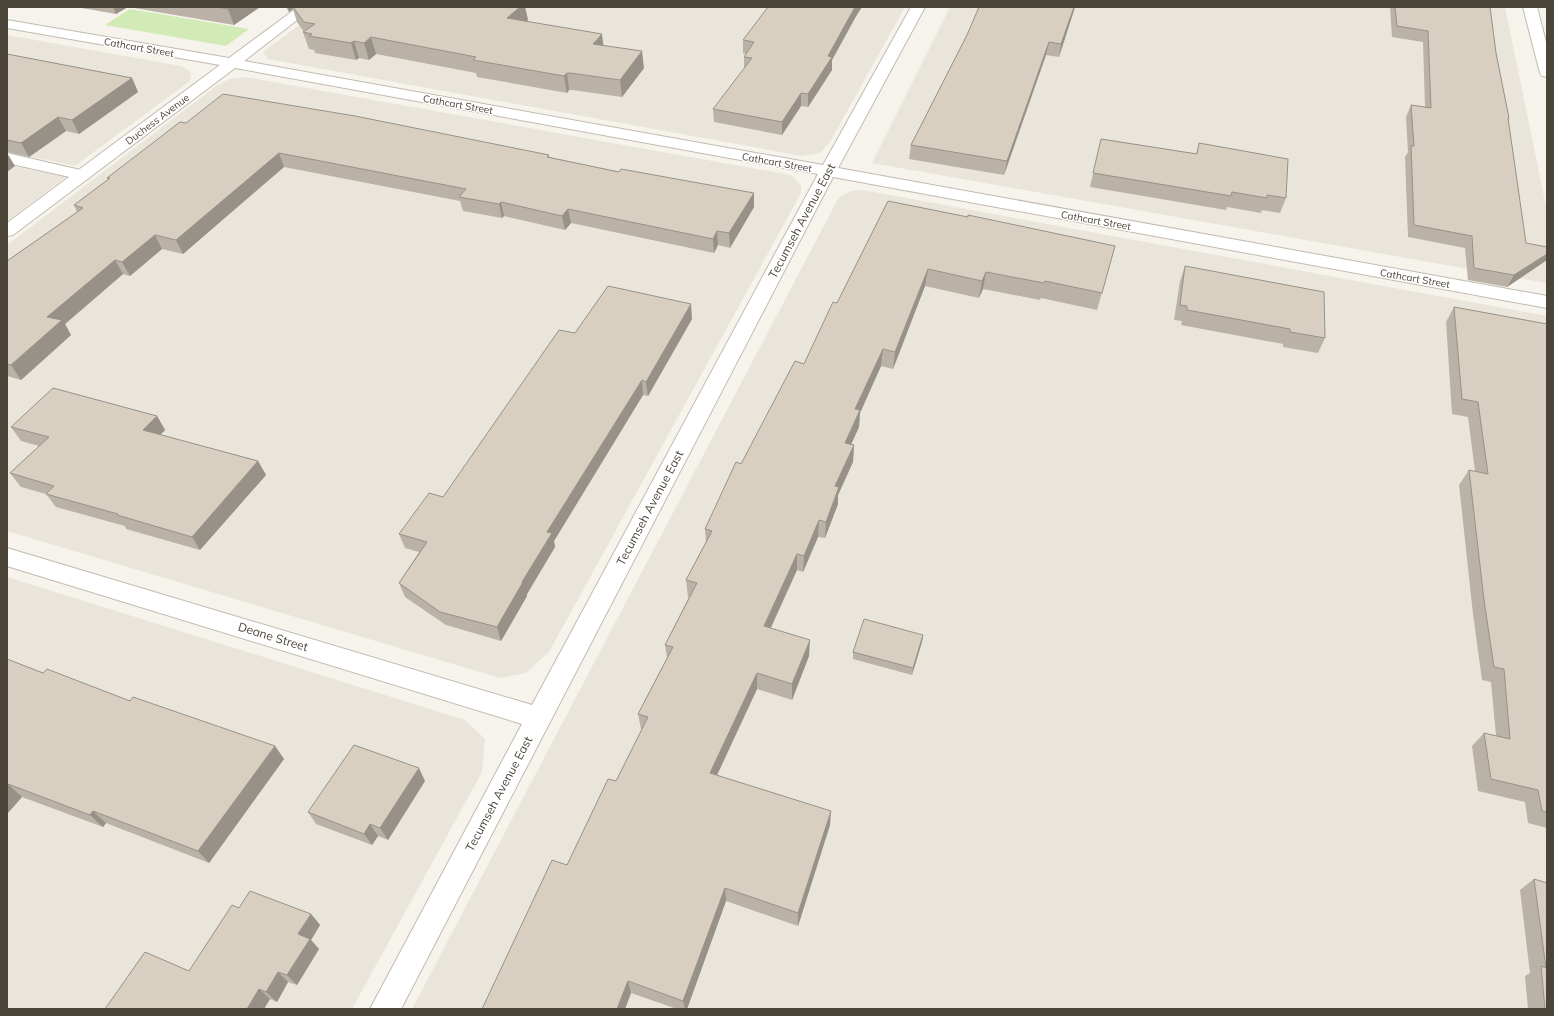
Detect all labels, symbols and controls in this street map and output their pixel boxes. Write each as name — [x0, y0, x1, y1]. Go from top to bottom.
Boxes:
street label: Cathcart Street — [103, 35, 175, 60]
street label: Duchess Avenue — [123, 91, 192, 148]
street label: Cathcart Street — [422, 92, 494, 117]
street label: Cathcart Street — [741, 150, 813, 175]
street label: Tecumseh Avenue East — [765, 161, 838, 281]
street label: Cathcart Street — [1060, 208, 1132, 233]
street label: Cathcart Street — [1379, 266, 1451, 291]
street label: Tecumseh Avenue East — [613, 448, 686, 568]
street label: Deane Street — [236, 619, 310, 654]
street label: Tecumseh Avenue East — [462, 734, 535, 854]

